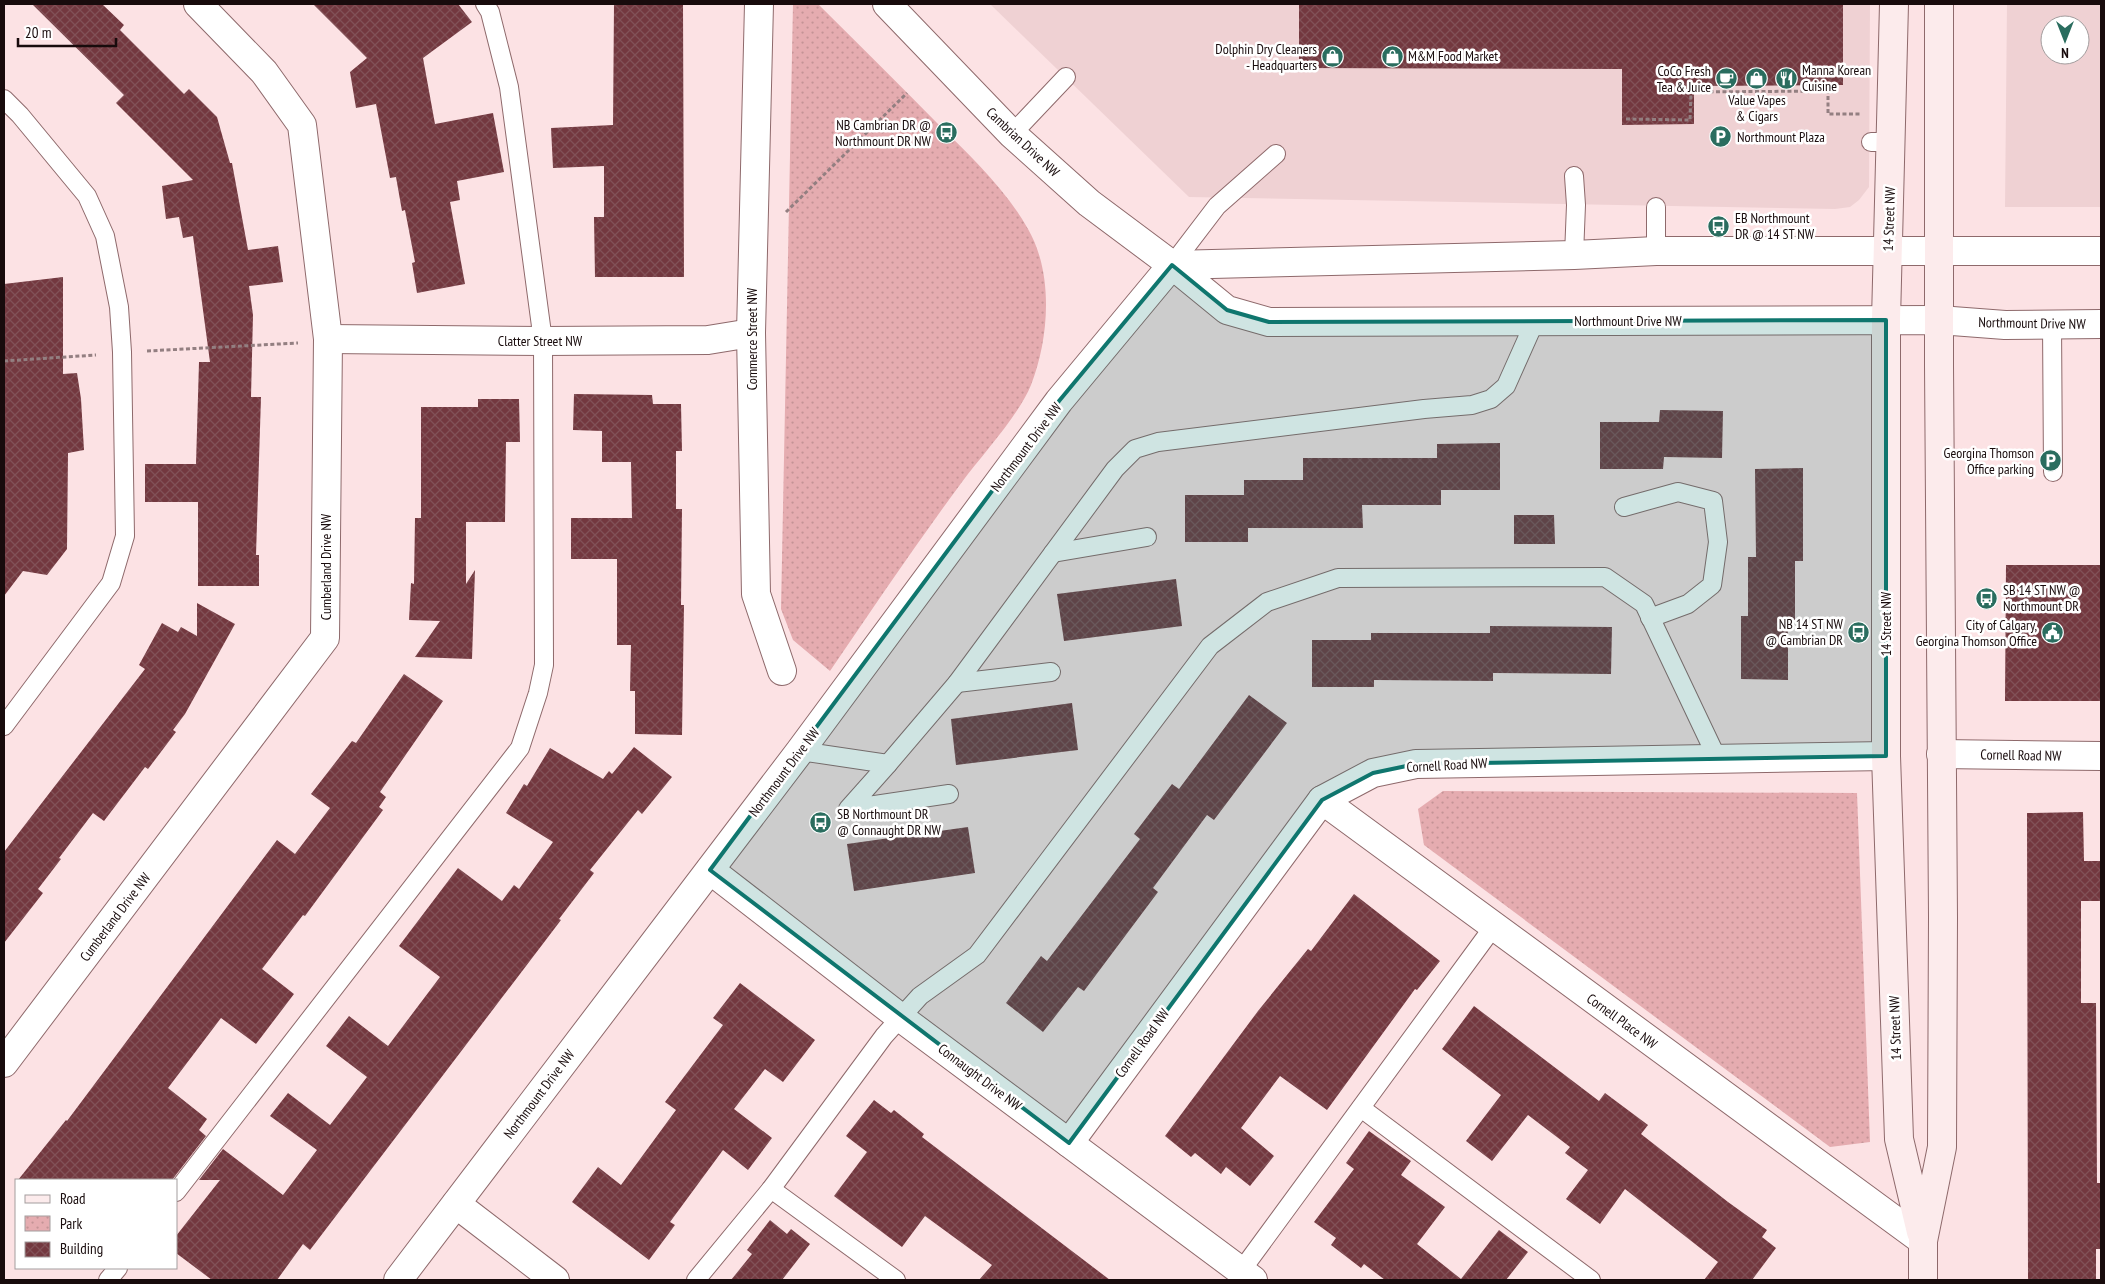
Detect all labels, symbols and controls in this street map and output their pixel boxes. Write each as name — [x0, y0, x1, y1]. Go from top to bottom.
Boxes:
scale bar — [18, 15, 115, 47]
north arrow — [2040, 15, 2090, 65]
text: 20 m — [25, 23, 51, 42]
place label: Dolphin Dry Cleaners - Headquarters — [1215, 40, 1317, 74]
shop icon: M&M Food Market — [1380, 44, 1404, 68]
text: N — [2061, 44, 2069, 62]
shop icon: Dolphin Dry Cleaners - Headquarters — [1321, 45, 1345, 69]
place label: M&M Food Market — [1408, 47, 1498, 65]
place label: Manna Korean Cuisine — [1802, 61, 1871, 95]
place label: CoCo Fresh Tea & Juice — [1657, 62, 1711, 96]
shop icon: Value Vapes & Cigars — [1745, 66, 1769, 90]
restaurant icon: Manna Korean Cuisine — [1774, 66, 1798, 90]
cafe icon: CoCo Fresh Tea & Juice — [1715, 67, 1739, 91]
place label: Value Vapes & Cigars — [1727, 91, 1786, 125]
street label: Cambrian Drive NW — [982, 103, 1064, 181]
place label: NB Cambrian DR @ Northmount DR NW — [835, 116, 932, 150]
bus stop icon: NB Cambrian DR @ Northmount DR NW — [935, 121, 959, 145]
parking icon: Northmount Plaza — [1709, 125, 1733, 149]
place label: Northmount Plaza — [1737, 128, 1825, 146]
street label: 14 Street NW — [1879, 186, 1899, 252]
place label: EB Northmount DR @ 14 ST NW — [1735, 209, 1815, 243]
bus stop icon: EB Northmount DR @ 14 ST NW — [1707, 214, 1731, 238]
street label: Commerce Street NW — [743, 287, 761, 390]
street label: Northmount Drive NW — [1574, 312, 1682, 330]
street label: Northmount Drive NW — [1978, 313, 2086, 333]
street label: Clatter Street NW — [498, 332, 583, 350]
street label: Northmount Drive NW — [987, 398, 1066, 495]
place label: Georgina Thomson Office parking — [1944, 444, 2034, 478]
parking icon: Georgina Thomson Office parking — [2038, 449, 2062, 473]
street label: Cumberland Drive NW — [317, 513, 335, 620]
place label: SB 14 ST NW @ Northmount DR — [2003, 581, 2081, 615]
bus stop icon: SB 14 ST NW @ Northmount DR — [1975, 586, 1999, 610]
street label: 14 Street NW — [1877, 591, 1895, 656]
place label: NB 14 ST NW @ Cambrian DR — [1765, 615, 1844, 649]
place label: City of Calgary, Georgina Thomson Office — [1916, 616, 2037, 650]
bus stop icon: NB 14 ST NW @ Cambrian DR — [1847, 620, 1871, 644]
public building icon: City of Calgary, Georgina Thomson Office — [2041, 621, 2065, 645]
street label: Northmount Drive NW — [745, 723, 824, 820]
street label: Cornell Road NW — [1980, 745, 2062, 765]
street label: Cornell Road NW — [1406, 754, 1489, 776]
place label: SB Northmount DR @ Connaught DR NW — [837, 805, 942, 839]
bus stop icon: SB Northmount DR @ Connaught DR NW — [809, 810, 833, 834]
street label: Cumberland Drive NW — [76, 869, 155, 965]
street label: Cornell Place NW — [1583, 989, 1661, 1053]
street label: 14 Street NW — [1885, 995, 1905, 1061]
street label: Cornell Road NW — [1111, 1004, 1173, 1081]
street label: Connaught Drive NW — [934, 1040, 1026, 1115]
street label: Northmount Drive NW — [500, 1045, 579, 1142]
legend — [15, 1179, 178, 1269]
text: Road — [60, 1189, 86, 1208]
text: Park — [60, 1214, 82, 1233]
text: Building — [60, 1239, 103, 1258]

